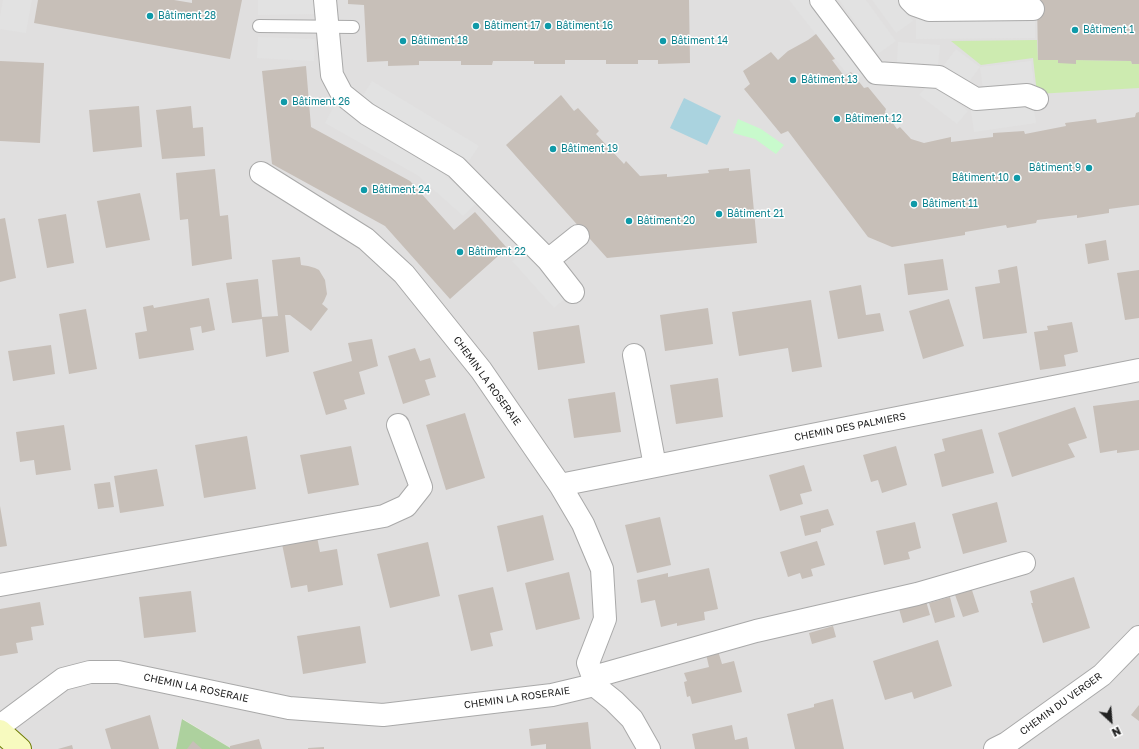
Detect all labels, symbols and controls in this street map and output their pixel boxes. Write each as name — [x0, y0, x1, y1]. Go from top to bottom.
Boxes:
place label: Bâtiment 28 — [158, 10, 216, 22]
marker: Bâtiment 28 — [145, 11, 155, 21]
place label: Bâtiment 17 — [484, 20, 540, 32]
place label: Bâtiment 16 — [556, 20, 613, 32]
marker: Bâtiment 17 — [471, 21, 481, 31]
marker: Bâtiment 16 — [543, 21, 553, 31]
place label: Bâtiment 1 — [1083, 24, 1134, 36]
marker: Bâtiment 1 — [1070, 25, 1080, 35]
place label: Bâtiment 18 — [411, 35, 468, 47]
place label: Bâtiment 14 — [671, 35, 728, 47]
marker: Bâtiment 18 — [398, 36, 408, 46]
marker: Bâtiment 14 — [658, 36, 668, 46]
place label: Bâtiment 13 — [801, 74, 858, 86]
marker: Bâtiment 13 — [788, 75, 798, 85]
place label: Bâtiment 26 — [292, 96, 350, 108]
marker: Bâtiment 26 — [279, 97, 289, 107]
place label: Bâtiment 12 — [845, 113, 902, 125]
marker: Bâtiment 12 — [832, 114, 842, 124]
place label: Bâtiment 19 — [561, 143, 618, 155]
marker: Bâtiment 19 — [548, 144, 558, 154]
place label: Bâtiment 9 — [1029, 162, 1081, 174]
marker: Bâtiment 9 — [1084, 163, 1094, 173]
place label: Bâtiment 10 — [952, 172, 1009, 184]
marker: Bâtiment 10 — [1012, 173, 1022, 183]
place label: Bâtiment 24 — [372, 184, 430, 196]
marker: Bâtiment 24 — [359, 185, 369, 195]
place label: Bâtiment 11 — [922, 198, 978, 210]
marker: Bâtiment 11 — [909, 199, 919, 209]
place label: Bâtiment 21 — [727, 208, 784, 220]
marker: Bâtiment 21 — [714, 209, 724, 219]
place label: Bâtiment 20 — [637, 215, 695, 227]
marker: Bâtiment 20 — [624, 216, 634, 226]
place label: Bâtiment 22 — [468, 246, 526, 258]
marker: Bâtiment 22 — [455, 247, 465, 257]
street label: CHEMIN LA ROSERAIE — [451, 334, 523, 428]
street label: CHEMIN DES PALMIERS — [793, 410, 907, 444]
street label: CHEMIN DU VERGER — [1018, 670, 1104, 738]
street label: CHEMIN LA ROSERAIE — [142, 671, 250, 705]
street label: CHEMIN LA ROSERAIE — [463, 685, 571, 711]
north arrow — [1091, 701, 1131, 741]
text: N — [1110, 725, 1123, 740]

